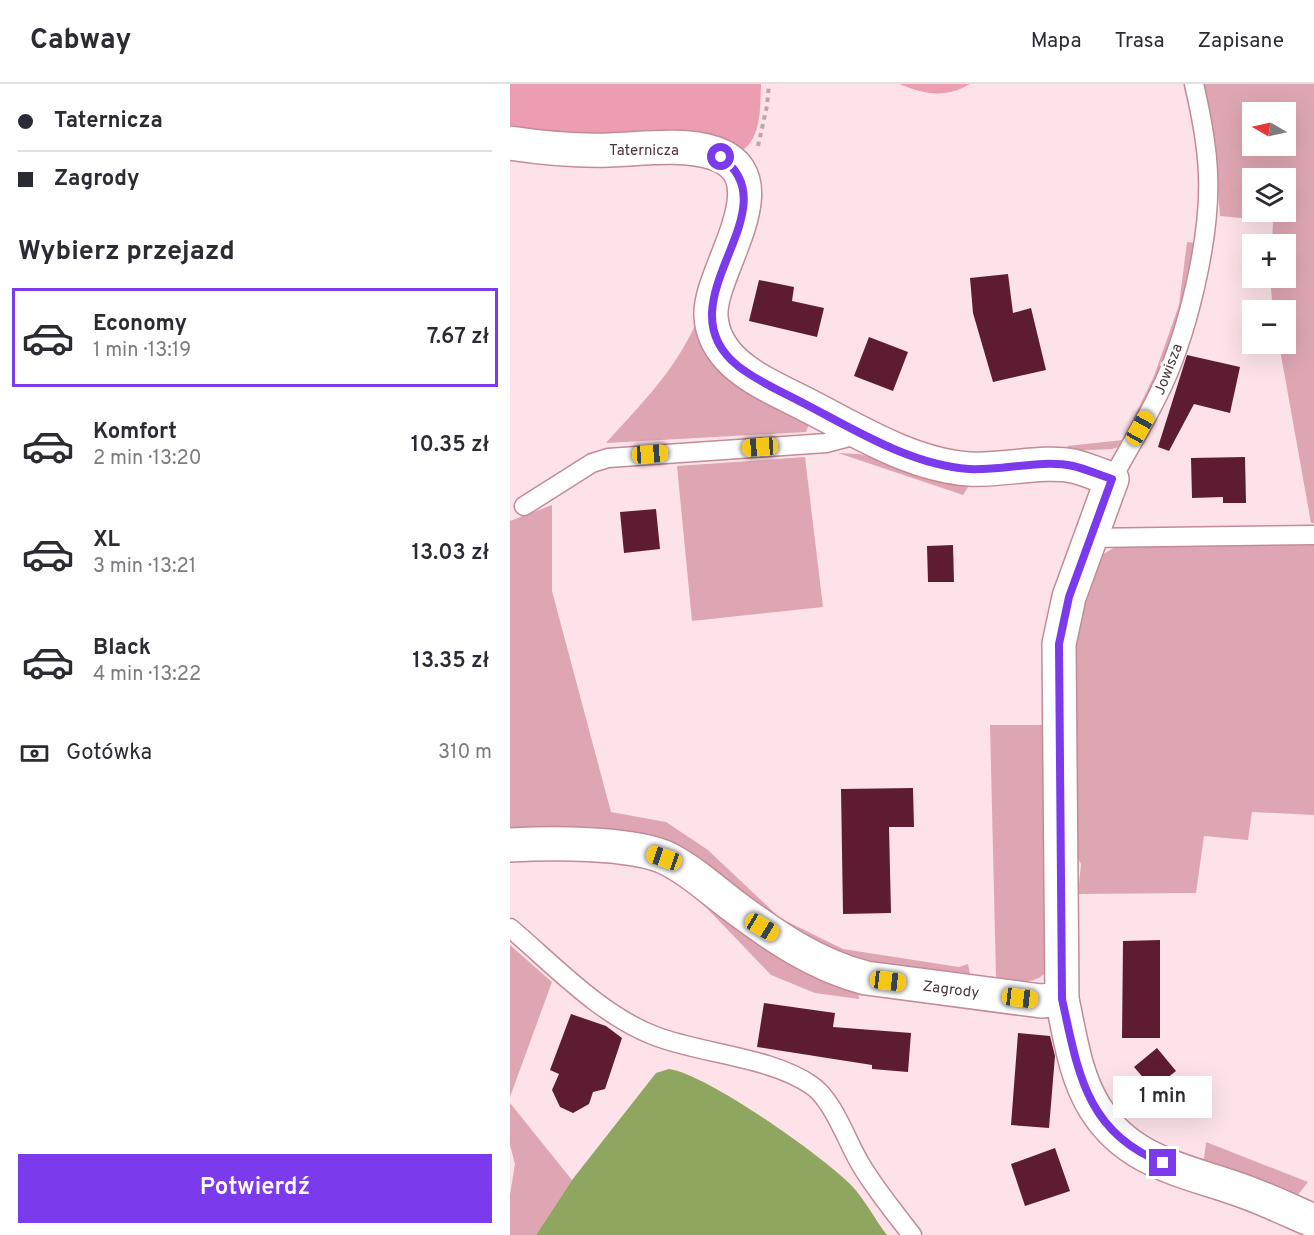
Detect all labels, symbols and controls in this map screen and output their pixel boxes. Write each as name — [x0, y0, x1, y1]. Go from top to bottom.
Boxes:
text: Cabway — [30, 23, 131, 59]
text: Mapa — [1031, 28, 1082, 55]
text: Trasa — [1115, 28, 1164, 55]
text: Zapisane — [1197, 28, 1284, 55]
north arrow — [1242, 102, 1296, 156]
map controls — [1242, 102, 1296, 354]
text: Taternicza — [54, 108, 163, 135]
street label: Taternicza — [609, 142, 679, 161]
route start — [707, 143, 734, 170]
text: Zagrody — [54, 166, 140, 193]
button: layers — [1242, 168, 1296, 222]
button: + — [1242, 234, 1296, 288]
text: Wybierz przejazd — [18, 235, 235, 269]
button: − — [1242, 300, 1296, 354]
icon: car — [21, 311, 75, 365]
text: Economy — [93, 311, 187, 338]
text: 7.67 zł — [427, 324, 489, 351]
text: 1 min · 13:19 — [93, 338, 191, 364]
street label: Jowisza — [1151, 341, 1188, 398]
car — [1123, 408, 1157, 448]
icon: car — [21, 419, 75, 473]
text: Komfort — [93, 419, 177, 446]
text: 10.35 zł — [411, 432, 489, 459]
car — [741, 437, 779, 457]
car — [631, 444, 669, 464]
text: 2 min · 13:20 — [93, 446, 202, 472]
icon: car — [21, 527, 75, 581]
text: XL — [93, 527, 120, 554]
text: 13.03 zł — [412, 540, 489, 567]
text: 3 min · 13:21 — [93, 554, 196, 580]
icon: car — [21, 635, 75, 689]
text: Black — [93, 635, 151, 662]
text: 13.35 zł — [412, 648, 489, 675]
text: 4 min · 13:22 — [93, 662, 201, 688]
icon: cash — [18, 737, 51, 770]
text: Gotówka — [66, 740, 152, 767]
text: 310 m — [438, 740, 492, 766]
car — [644, 844, 684, 872]
car — [742, 910, 782, 944]
car — [869, 970, 907, 992]
street label: Zagrody — [921, 978, 980, 1003]
car — [1001, 987, 1039, 1009]
callout: 1 min — [1114, 1076, 1212, 1118]
text: 1 min — [1139, 1084, 1186, 1110]
route end — [1149, 1149, 1176, 1176]
button: Potwierdź — [18, 1154, 492, 1223]

